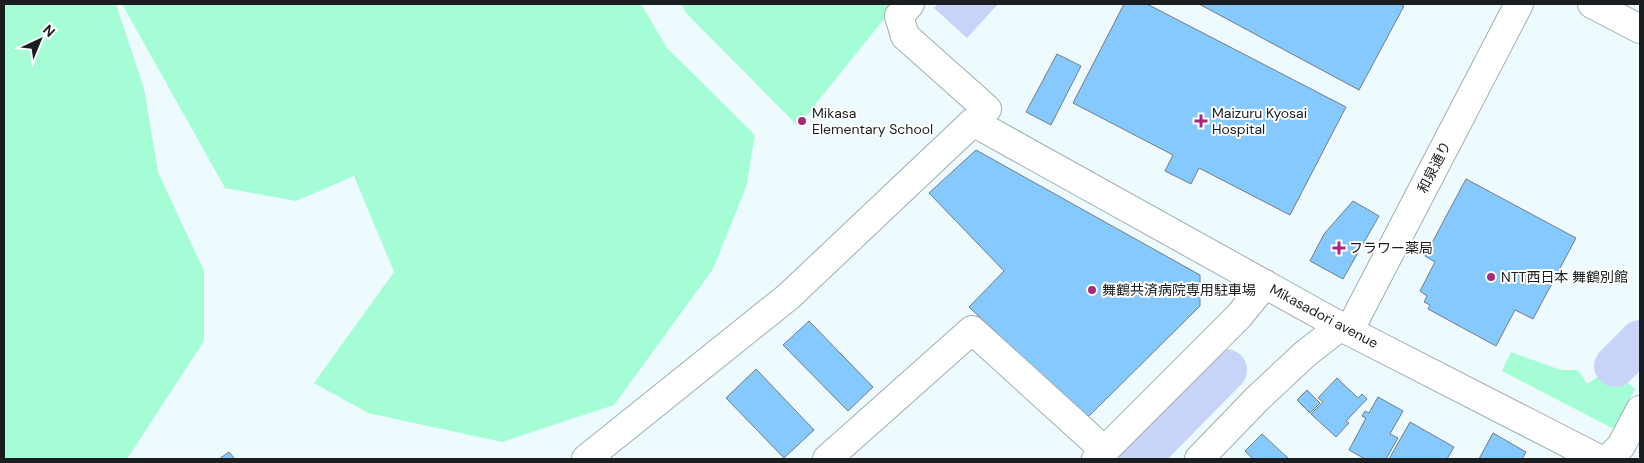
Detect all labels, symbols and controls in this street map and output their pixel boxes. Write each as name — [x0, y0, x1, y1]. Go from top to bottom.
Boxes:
north arrow — [15, 15, 65, 65]
text: N — [39, 21, 59, 41]
place label: Mikasa Elementary School — [812, 104, 933, 138]
place label: Maizuru Kyosai Hospital — [1212, 104, 1307, 138]
marker: Maizuru Kyosai Hospital — [1194, 114, 1208, 128]
marker: Mikasa Elementary School — [796, 115, 808, 127]
street label: 和泉通り — [1413, 138, 1455, 196]
place label: フラワー薬局 — [1349, 239, 1433, 257]
marker: フラワー薬局 — [1333, 242, 1345, 254]
place label: NTT西日本 舞鶴別館 — [1501, 268, 1628, 286]
marker: NTT西日本 舞鶴別館 — [1485, 271, 1497, 283]
street label: Mikasadori avenue — [1267, 280, 1381, 352]
place label: 舞鶴共済病院専用駐車場 — [1102, 281, 1256, 299]
marker: 舞鶴共済病院専用駐車場 — [1086, 284, 1098, 296]

